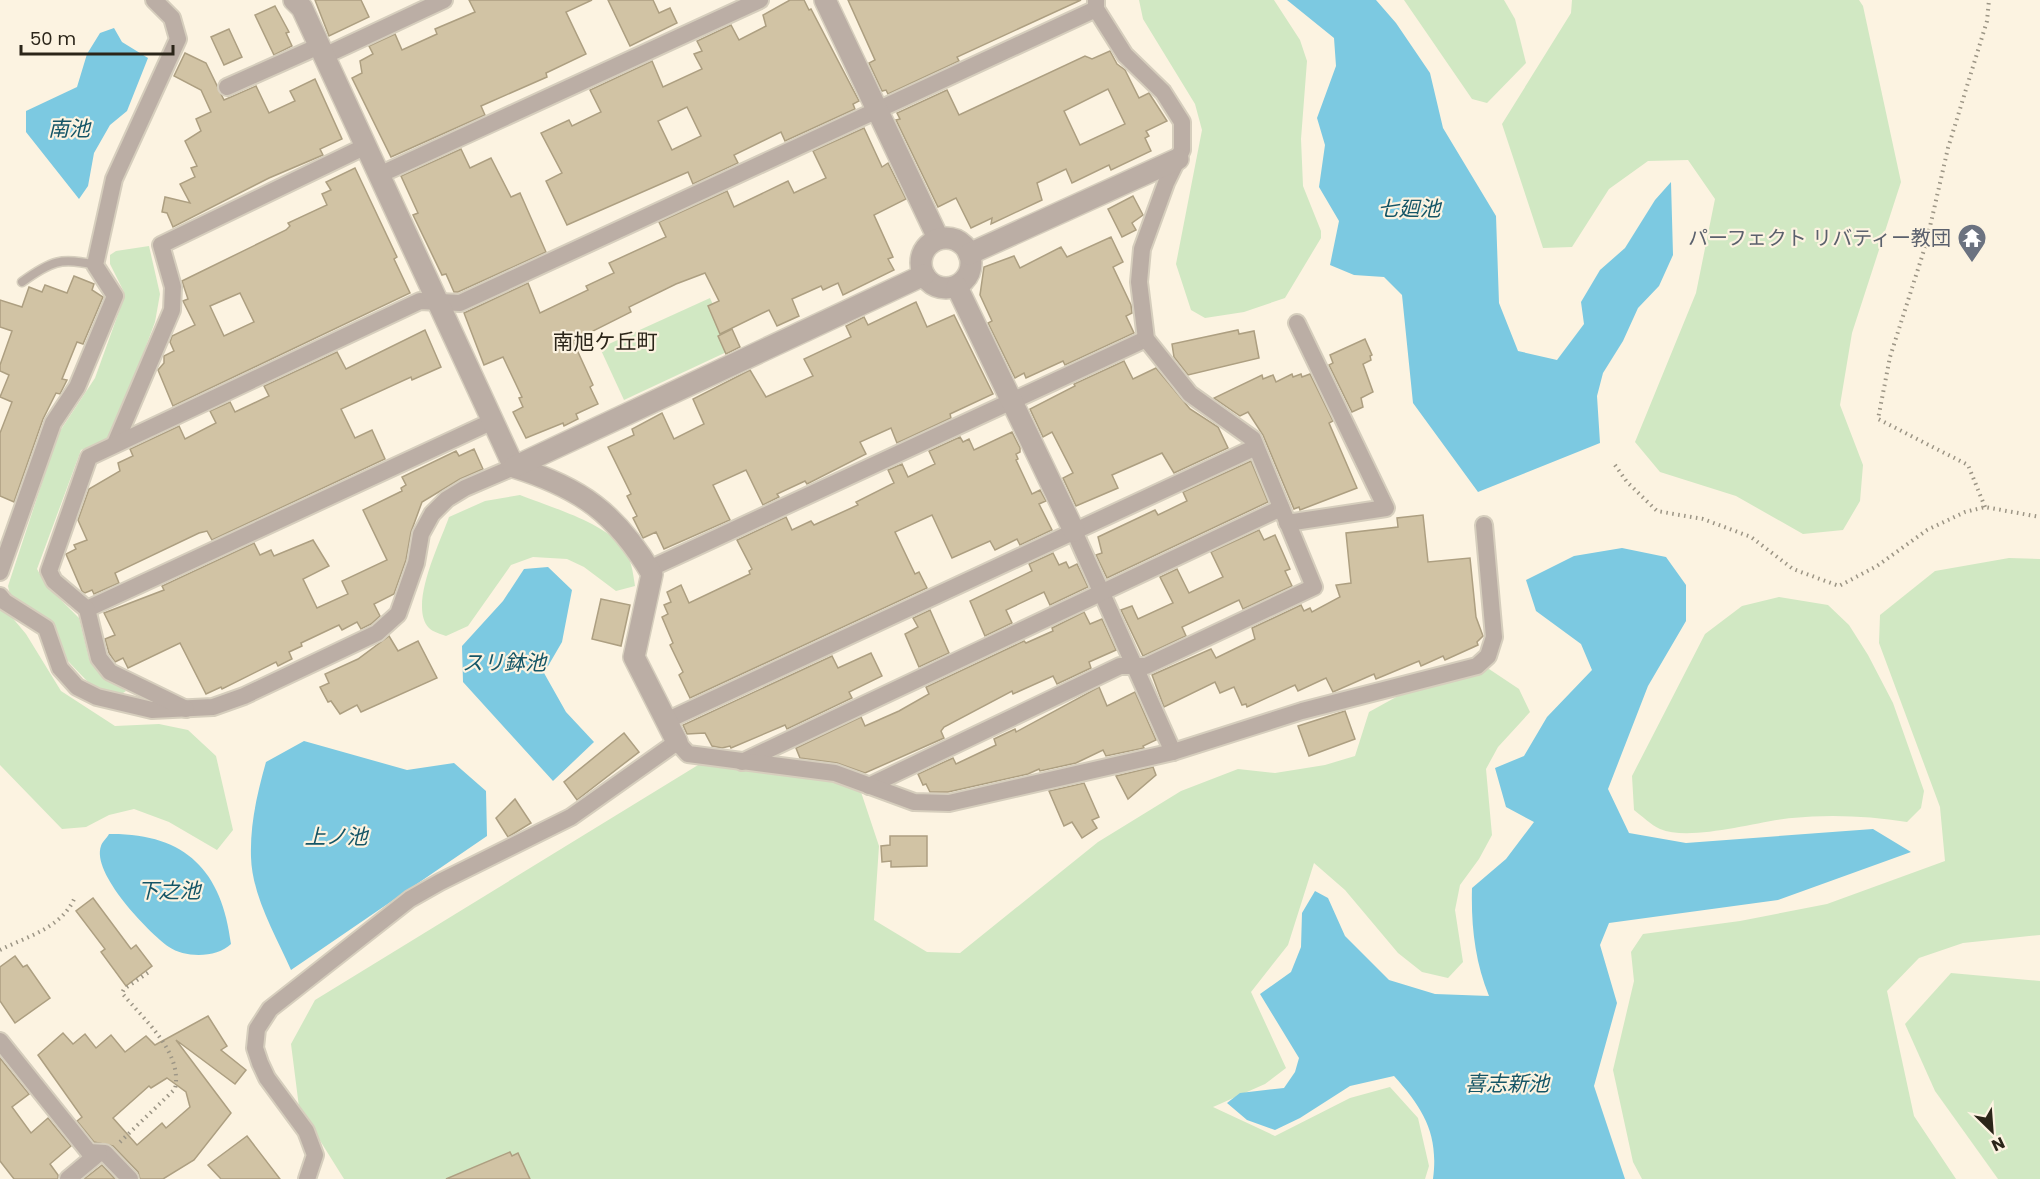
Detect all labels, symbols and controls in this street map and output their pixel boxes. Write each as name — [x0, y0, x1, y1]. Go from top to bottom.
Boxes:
scale bar — [21, 18, 172, 56]
text: 50 m — [30, 26, 76, 51]
water label: 南池 — [48, 114, 92, 143]
water label: 七廻池 — [1378, 194, 1442, 223]
temple icon: パーフェクト リバティー教団 — [1956, 222, 1988, 264]
place label: パーフェクト リバティー教団 — [1688, 224, 1951, 252]
district label: 南旭ケ丘町 — [553, 327, 658, 356]
water label: スリ鉢池 — [462, 648, 548, 677]
water label: 上ノ池 — [305, 822, 369, 851]
water label: 下之池 — [138, 876, 202, 905]
water label: 喜志新池 — [1465, 1069, 1551, 1098]
north arrow — [1962, 1101, 2022, 1161]
text: N — [1988, 1131, 2008, 1157]

